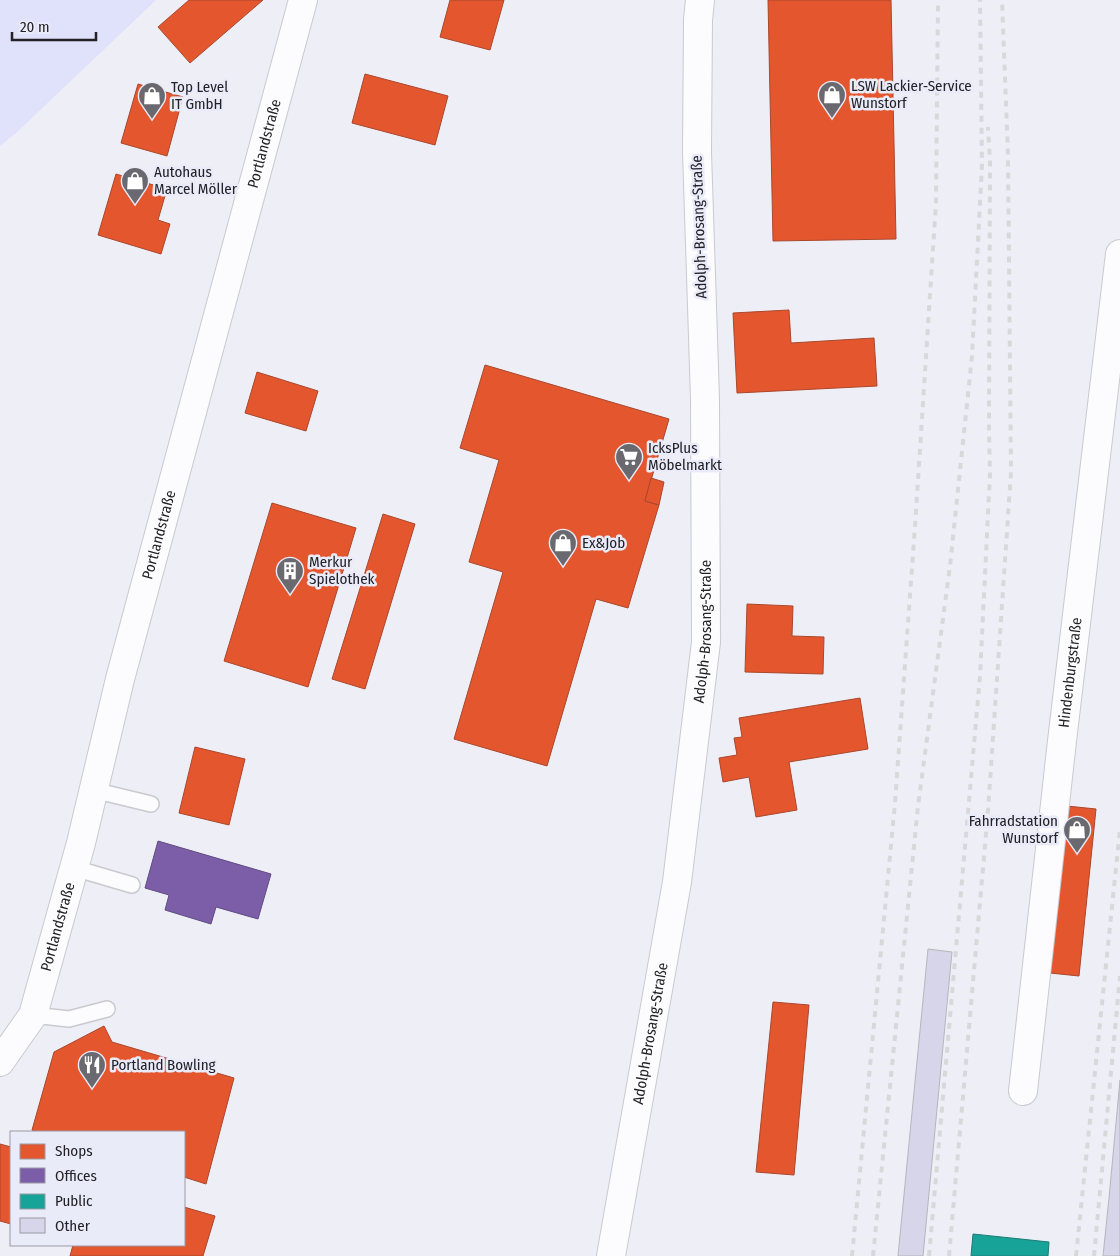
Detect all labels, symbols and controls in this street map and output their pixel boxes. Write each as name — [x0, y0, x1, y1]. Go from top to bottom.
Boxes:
scale bar — [12, 10, 96, 42]
text: 20 m — [20, 18, 50, 36]
place label: LSW Lackier-Service Wunstorf — [851, 77, 972, 112]
place label: Top Level IT GmbH — [171, 78, 228, 113]
shop icon: LSW Lackier-Service Wunstorf — [817, 80, 847, 119]
shop icon: Top Level IT GmbH — [137, 81, 167, 120]
street label: Portlandstraße — [244, 97, 285, 190]
street label: Adolph-Brosang-Straße — [688, 155, 710, 299]
place label: Autohaus Marcel Möller — [154, 163, 238, 198]
shop icon: Autohaus Marcel Möller — [120, 166, 150, 205]
place label: IcksPlus Möbelmarkt — [648, 439, 722, 474]
supermarket icon: IcksPlus Möbelmarkt — [614, 442, 644, 481]
street label: Portlandstraße — [138, 488, 179, 581]
shop icon: Ex&Job — [548, 528, 578, 567]
place label: Ex&Job — [582, 534, 625, 552]
place label: Merkur Spielothek — [309, 553, 375, 588]
building icon: Merkur Spielothek — [275, 556, 305, 595]
street label: Adolph-Brosang-Straße — [690, 560, 715, 704]
street label: Hindenburgstraße — [1055, 617, 1086, 729]
place label: Fahrradstation Wunstorf — [969, 812, 1059, 847]
shop icon: Fahrradstation Wunstorf — [1062, 815, 1092, 854]
street label: Portlandstraße — [37, 880, 79, 973]
street label: Adolph-Brosang-Straße — [629, 961, 672, 1106]
restaurant icon: Portland Bowling — [77, 1050, 107, 1089]
place label: Portland Bowling — [111, 1056, 216, 1074]
legend — [10, 1131, 185, 1246]
text: Shops — [55, 1142, 93, 1160]
text: Offices — [55, 1167, 97, 1185]
text: Public — [55, 1192, 93, 1210]
text: Other — [55, 1217, 91, 1235]

